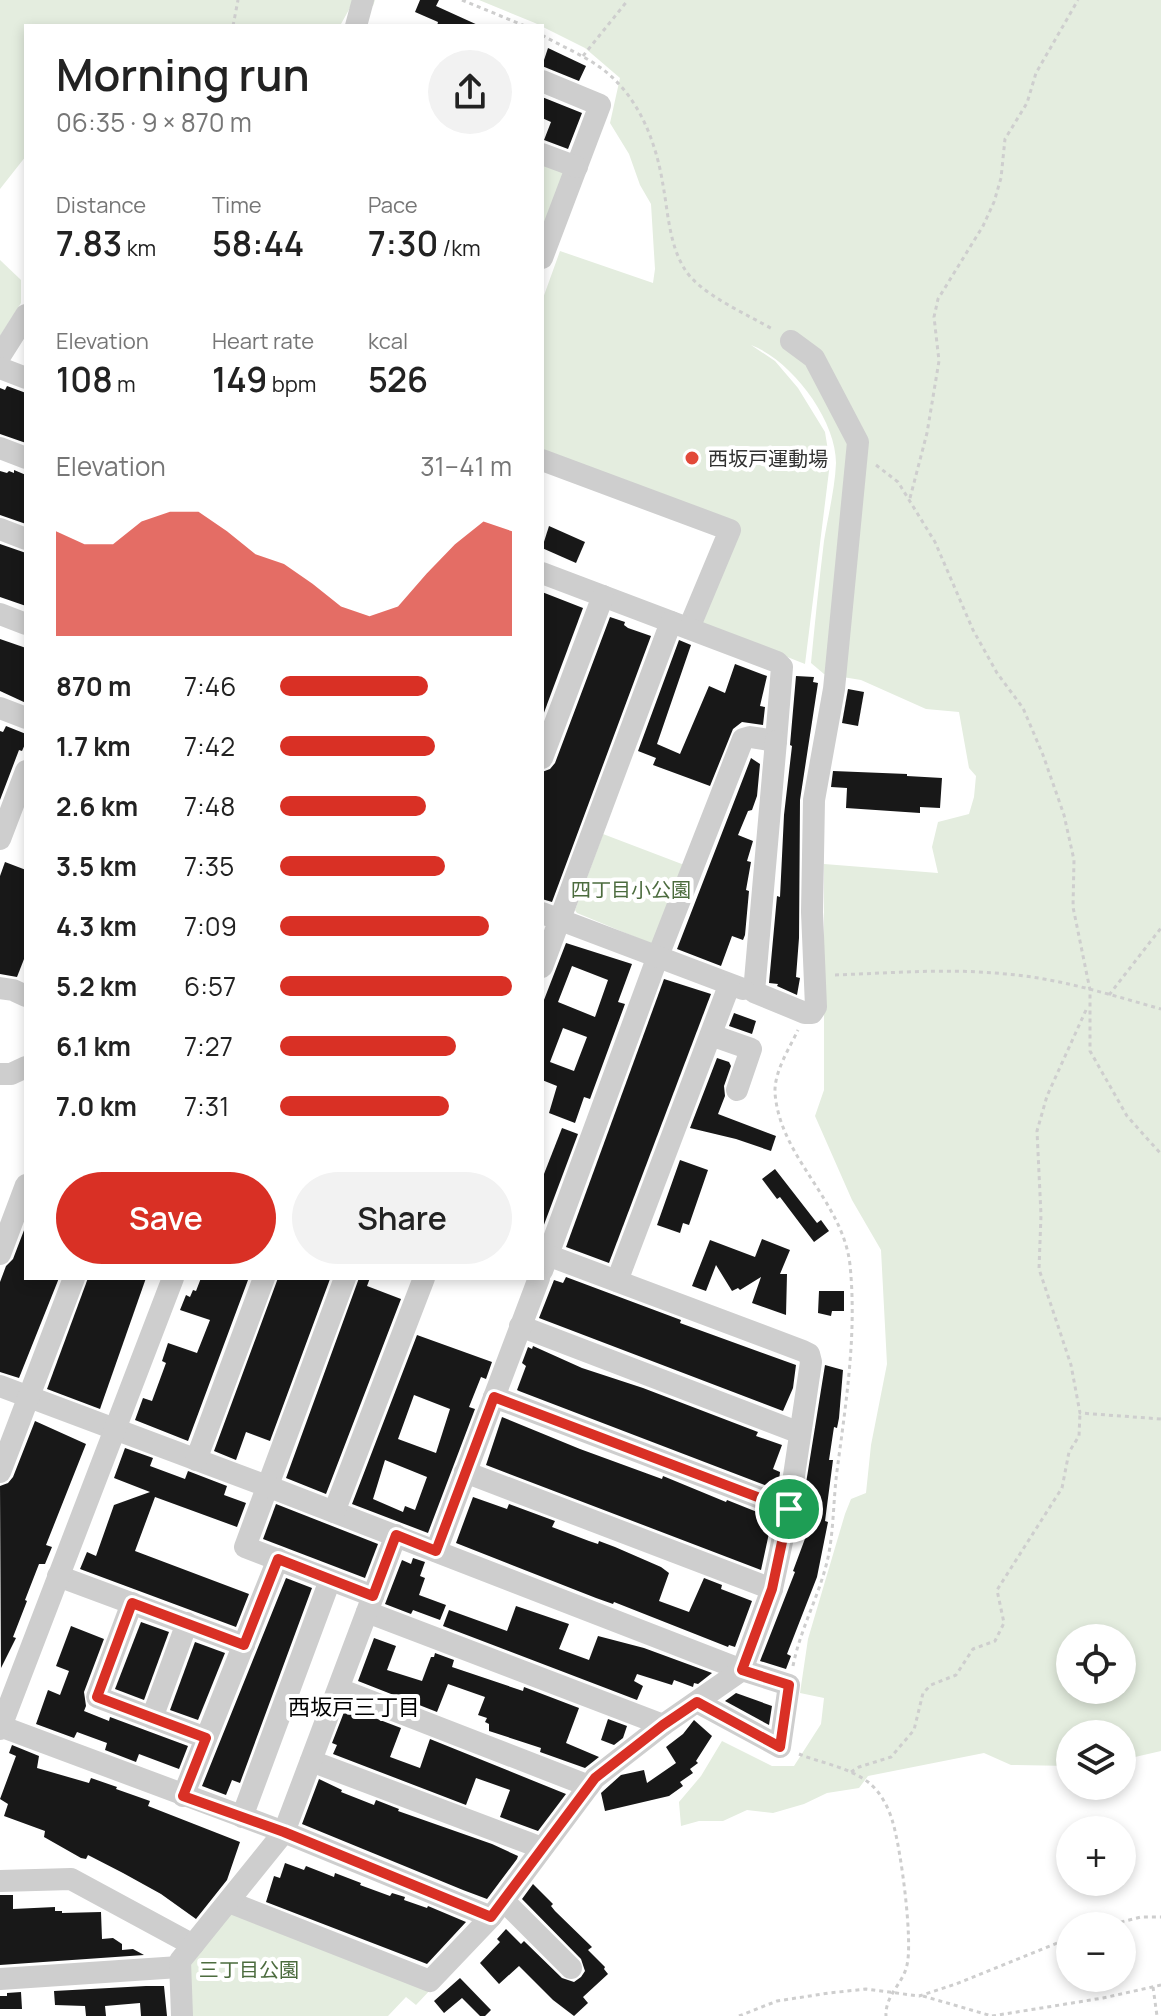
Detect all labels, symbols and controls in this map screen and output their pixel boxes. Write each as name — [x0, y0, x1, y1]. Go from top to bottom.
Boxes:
text: Morning run — [56, 44, 310, 104]
button: share — [428, 50, 512, 134]
text: 06:35 · 9 × 870 m — [56, 104, 252, 140]
text: Distance — [56, 190, 146, 220]
text: Time — [212, 190, 262, 220]
text: Pace — [368, 190, 418, 220]
text: 7.83 — [56, 220, 122, 266]
text: 58:44 — [212, 220, 304, 266]
text: 7:30 — [368, 220, 438, 266]
text: km — [122, 233, 156, 263]
text: /km — [438, 233, 481, 263]
text: Elevation — [56, 326, 149, 356]
text: Heart rate — [212, 326, 314, 356]
text: kcal — [368, 326, 408, 356]
text: 108 — [56, 356, 113, 402]
text: 149 — [212, 356, 267, 402]
text: 526 — [368, 356, 428, 402]
text: m — [113, 369, 136, 399]
text: bpm — [267, 369, 316, 399]
place label: 西坂戸運動場 — [708, 445, 828, 472]
text: Elevation — [56, 448, 166, 484]
text: 31–41 m — [420, 448, 512, 484]
marker: 西坂戸運動場 — [683, 449, 701, 467]
text: 870 m — [56, 668, 131, 704]
text: 7:46 — [184, 668, 236, 704]
text: 1.7 km — [56, 728, 131, 764]
text: 7:42 — [184, 728, 235, 764]
text: 2.6 km — [56, 788, 138, 824]
text: 7:48 — [184, 788, 235, 824]
text: 3.5 km — [56, 848, 137, 884]
text: 7:35 — [184, 848, 234, 884]
park label: 四丁目小公園 — [571, 876, 691, 903]
text: 4.3 km — [56, 908, 137, 944]
text: 7:09 — [184, 908, 237, 944]
text: 5.2 km — [56, 968, 137, 1004]
text: 6:57 — [184, 968, 236, 1004]
text: 6.1 km — [56, 1028, 131, 1064]
text: 7:27 — [184, 1028, 233, 1064]
text: 7.0 km — [56, 1088, 137, 1124]
text: 7:31 — [184, 1088, 229, 1124]
button: Save — [56, 1172, 276, 1264]
button: Share — [292, 1172, 512, 1264]
pin — [755, 1475, 823, 1543]
icon: arrive — [767, 1487, 811, 1531]
map controls — [1056, 1624, 1136, 1992]
button: locate — [1056, 1624, 1136, 1704]
district label: 西坂戸三丁目 — [288, 1692, 420, 1722]
button: layers — [1056, 1720, 1136, 1800]
button: + — [1056, 1816, 1136, 1896]
button: − — [1056, 1912, 1136, 1992]
park label: 三丁目公園 — [199, 1956, 299, 1983]

